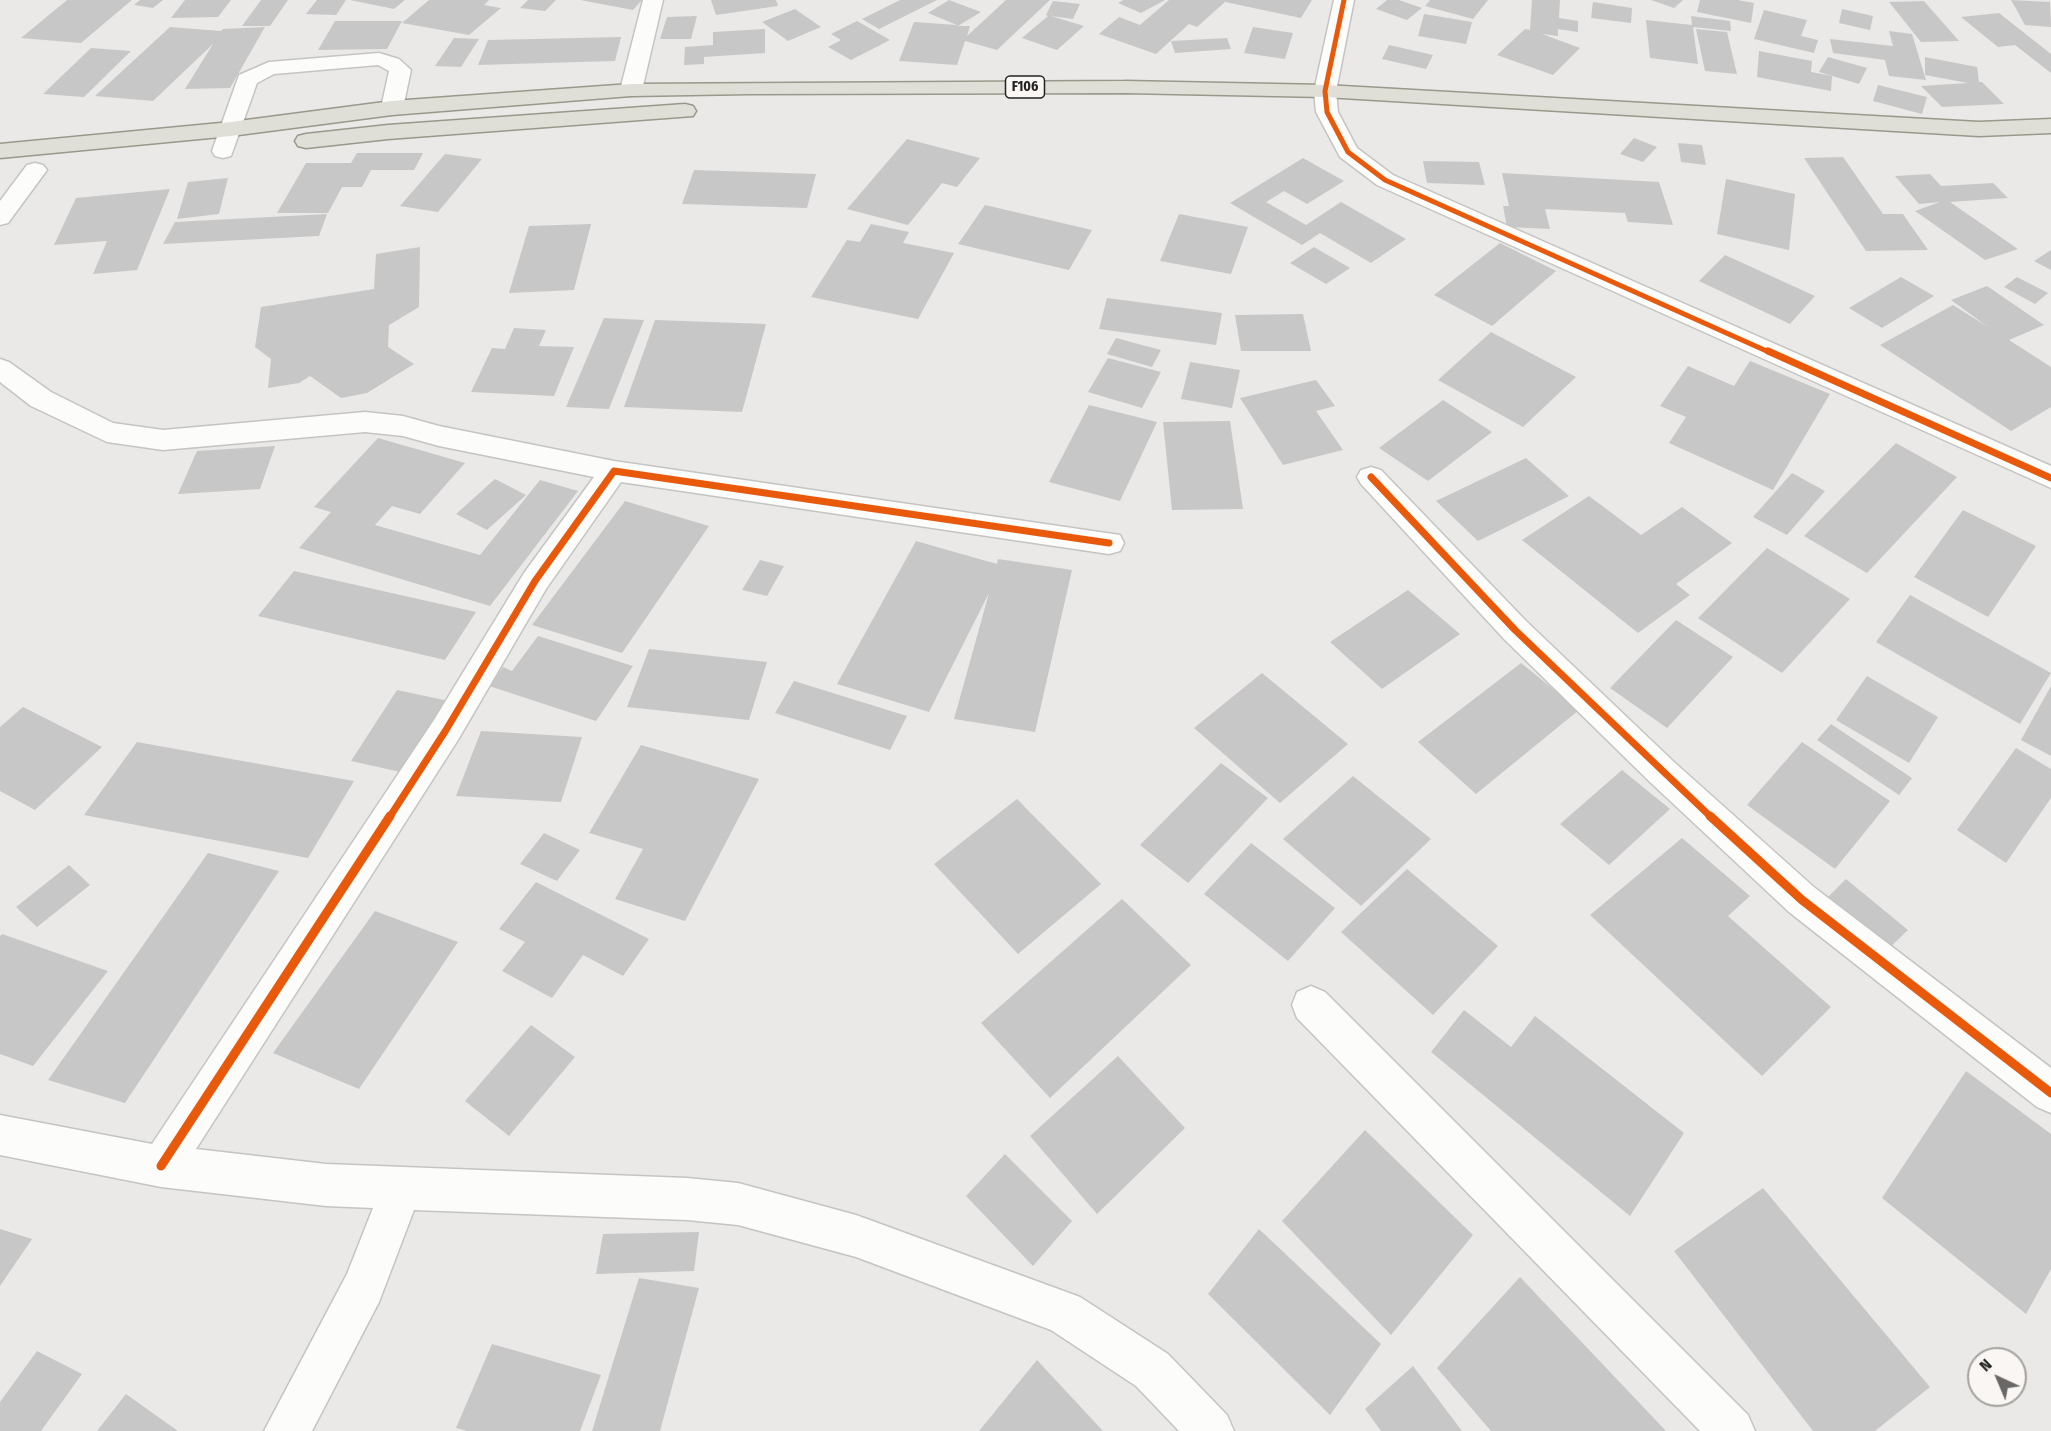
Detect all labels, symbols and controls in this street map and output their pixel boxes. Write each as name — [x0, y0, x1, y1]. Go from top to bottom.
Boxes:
road number: F106 — [1006, 76, 1044, 98]
north arrow — [1967, 1347, 2027, 1407]
text: N — [1975, 1355, 1996, 1375]

